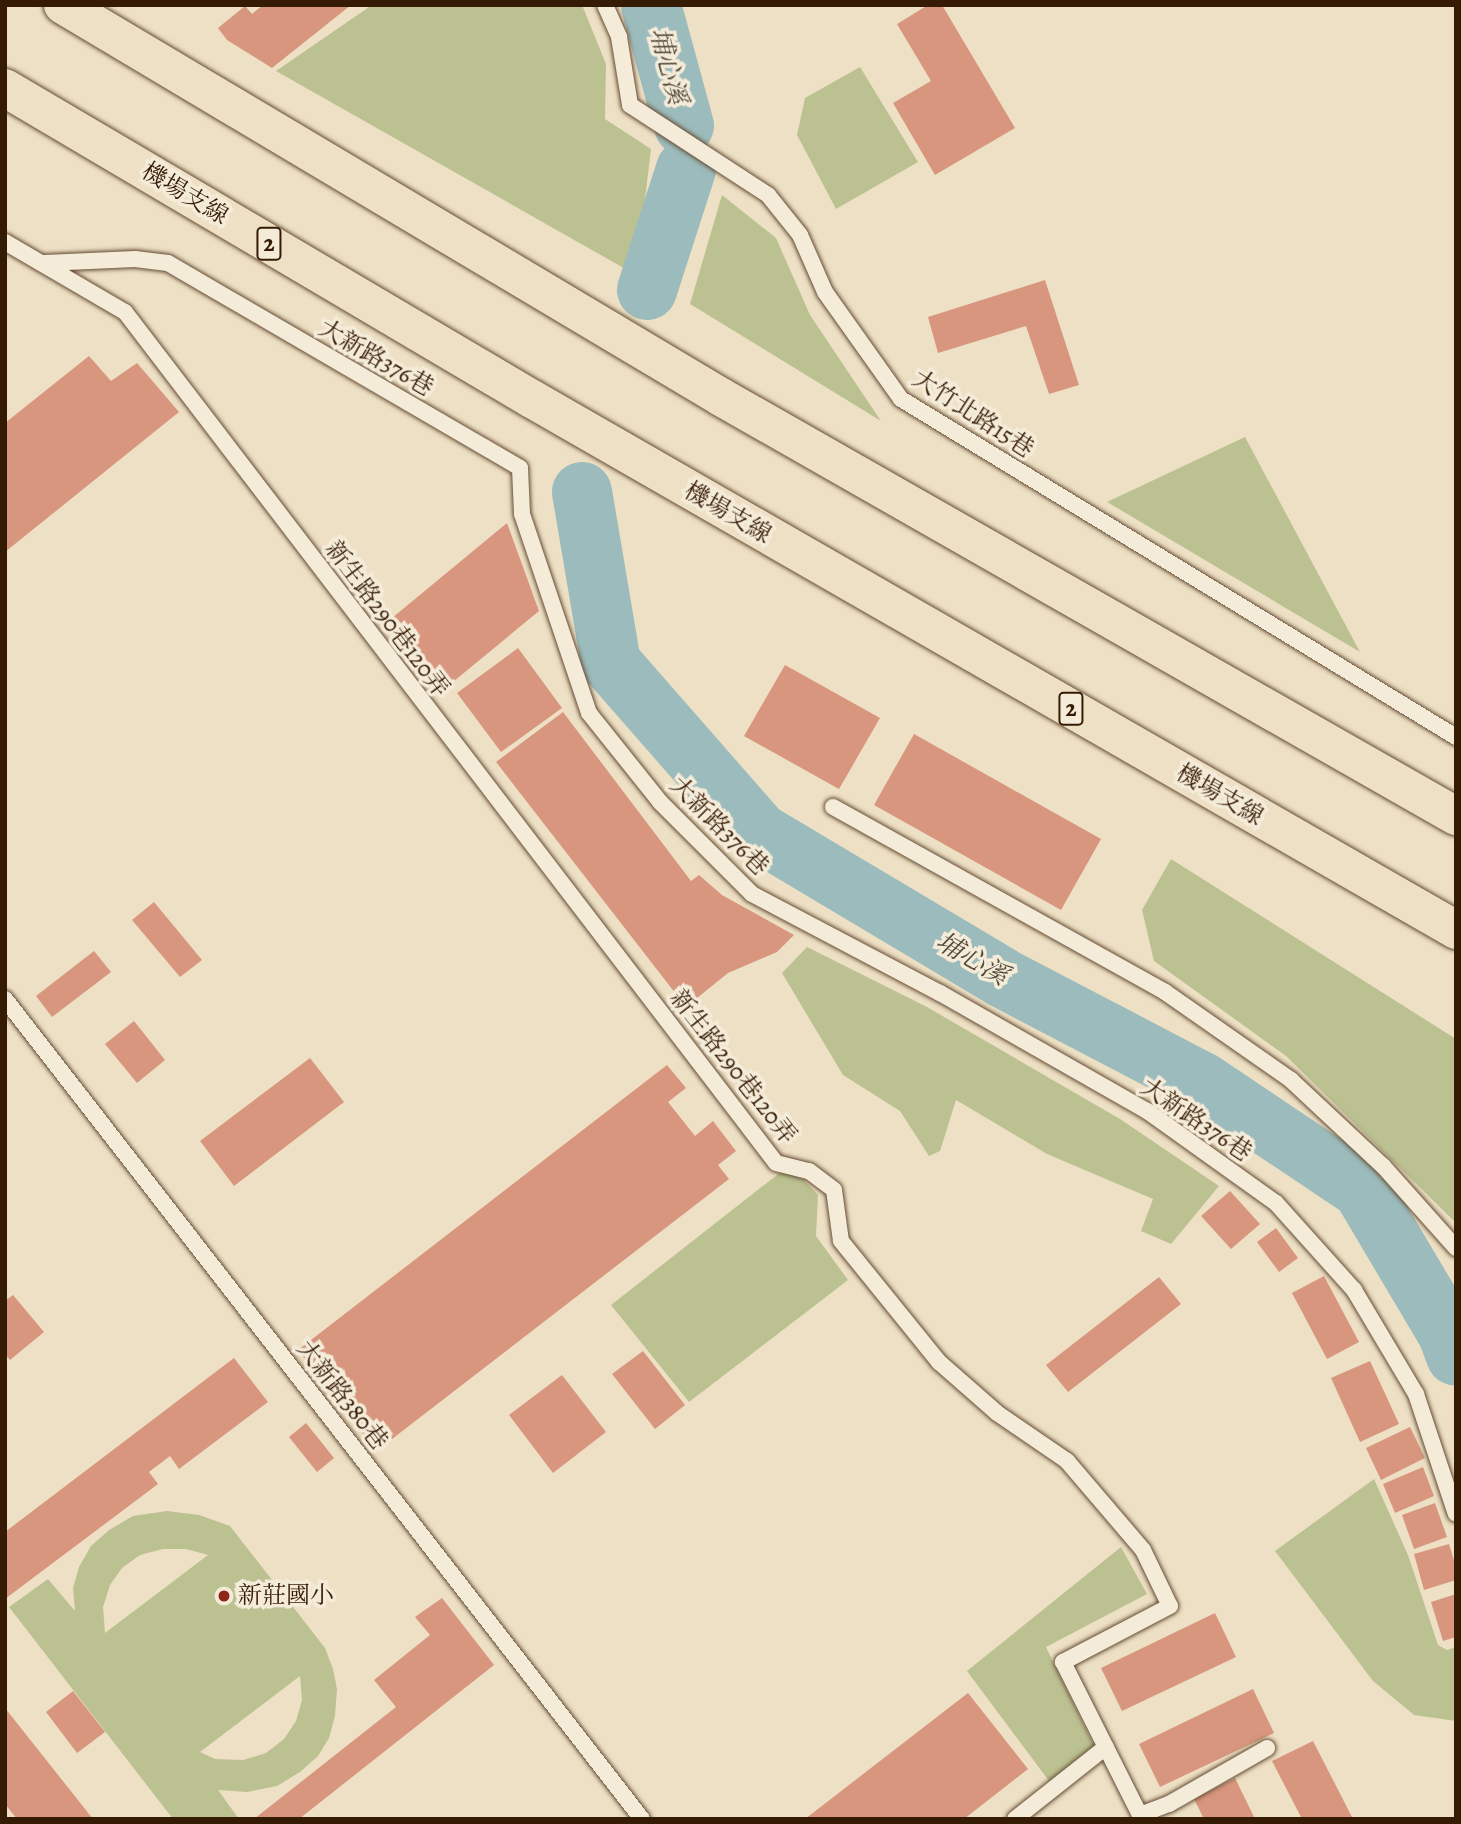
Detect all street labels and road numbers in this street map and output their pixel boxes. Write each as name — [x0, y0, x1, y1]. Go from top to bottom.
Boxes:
street label: 機場支線 — [136, 157, 234, 231]
road number: 2 — [255, 224, 283, 264]
street label: 大新路376巷 — [314, 314, 438, 402]
street label: 大竹北路15巷 — [907, 364, 1039, 464]
street label: 機場支線 — [679, 477, 777, 549]
street label: 新生路290巷120弄 — [319, 535, 455, 703]
road number: 2 — [1057, 690, 1085, 729]
street label: 機場支線 — [1171, 759, 1269, 831]
street label: 大新路376巷 — [664, 771, 774, 881]
street label: 新生路290巷120弄 — [664, 984, 802, 1150]
street label: 大新路376巷 — [1135, 1073, 1257, 1167]
street label: 大新路380巷 — [291, 1335, 393, 1455]

